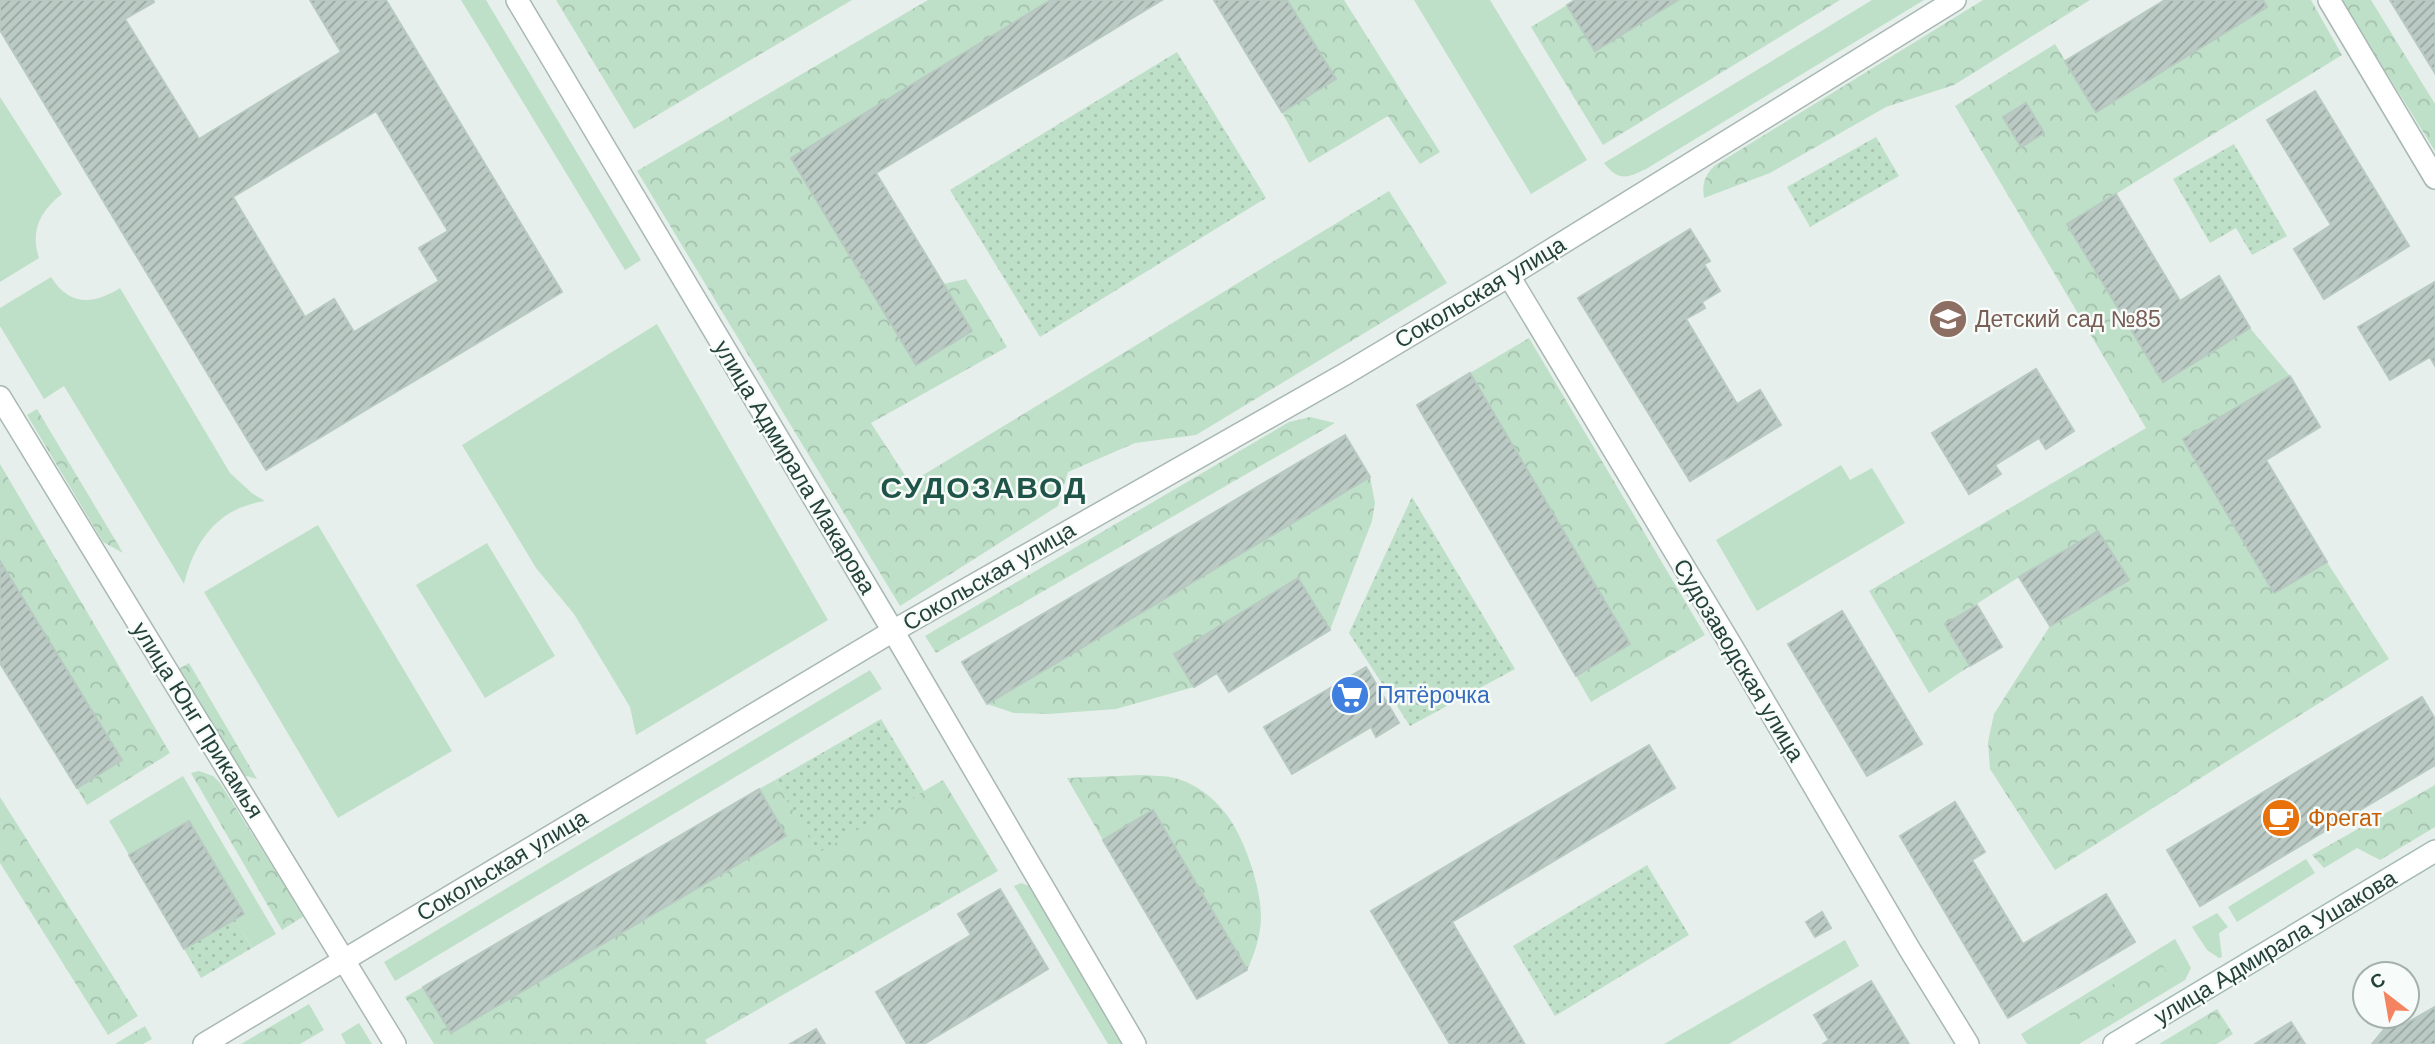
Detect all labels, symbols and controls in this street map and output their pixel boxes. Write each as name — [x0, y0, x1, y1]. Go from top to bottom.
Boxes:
street label: Сокольская улица — [1390, 231, 1570, 353]
school or university icon: Детский сад №85 — [1927, 298, 1969, 340]
place label: Детский сад №85 — [1975, 306, 2161, 332]
street label: улица Адмирала Макарова — [709, 336, 881, 599]
district label: СУДОЗАВОД — [881, 471, 1087, 504]
street label: Сокольская улица — [898, 516, 1080, 636]
street label: Судозаводская улица — [1668, 554, 1810, 766]
street label: улица Юнг Прикамья — [127, 617, 269, 823]
supermarket icon: Пятёрочка — [1329, 674, 1371, 716]
place label: Пятёрочка — [1377, 682, 1490, 708]
cafe icon: Фрегат — [2260, 797, 2302, 839]
street label: Сокольская улица — [412, 804, 592, 926]
place label: Фрегат — [2308, 805, 2382, 831]
street label: улица Адмирала Ушакова — [2149, 864, 2401, 1030]
north arrow — [2351, 960, 2421, 1030]
text: С — [2366, 968, 2389, 993]

